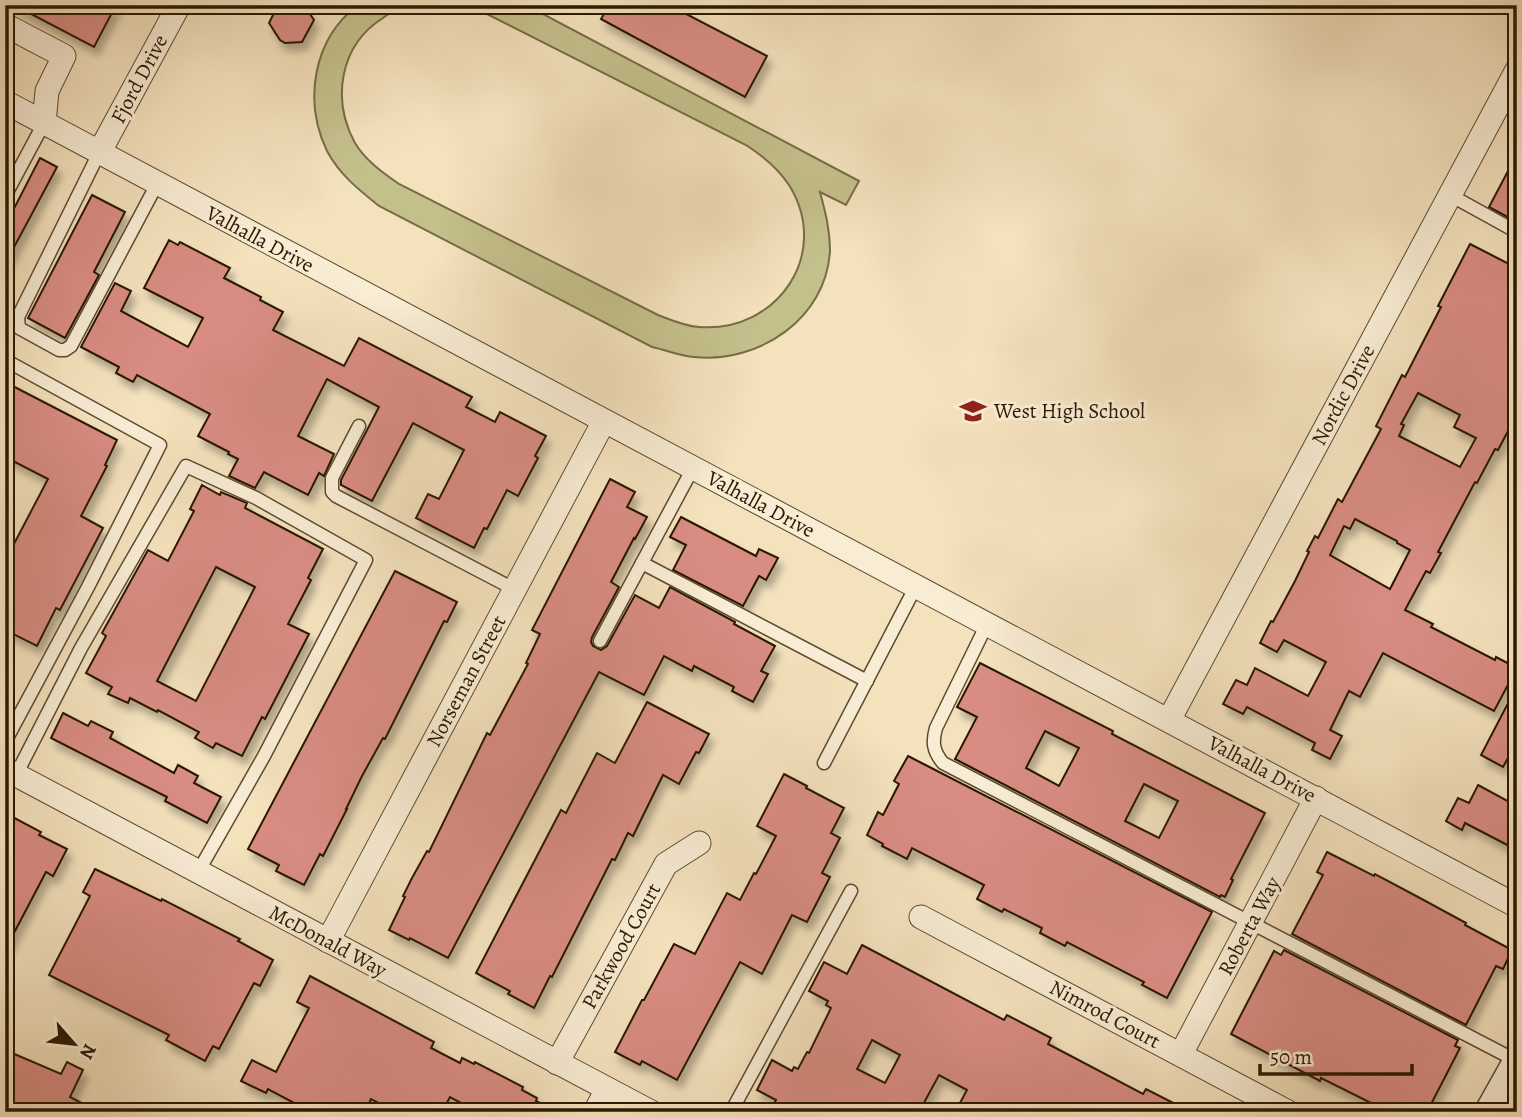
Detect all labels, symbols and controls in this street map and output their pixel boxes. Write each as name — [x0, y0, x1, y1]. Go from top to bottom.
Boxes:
street label: Fjord Drive — [104, 30, 174, 128]
street label: Valhalla Drive — [200, 198, 319, 279]
street label: Nordic Drive — [1305, 340, 1381, 450]
school or university icon: West High School — [958, 396, 988, 426]
place label: West High School — [993, 397, 1145, 425]
street label: Valhalla Drive — [701, 463, 820, 544]
street label: Norseman Street — [419, 610, 513, 752]
street label: Valhalla Drive — [1202, 728, 1321, 809]
street label: Roberta Way — [1211, 871, 1287, 980]
street label: Parkwood Court — [575, 878, 667, 1014]
street label: McDonald Way — [264, 898, 392, 984]
street label: Nimrod Court — [1045, 973, 1165, 1055]
north arrow — [38, 1009, 108, 1078]
scale bar — [1260, 1033, 1412, 1077]
text: N — [73, 1039, 103, 1064]
text: 50 m — [1270, 1043, 1312, 1071]

